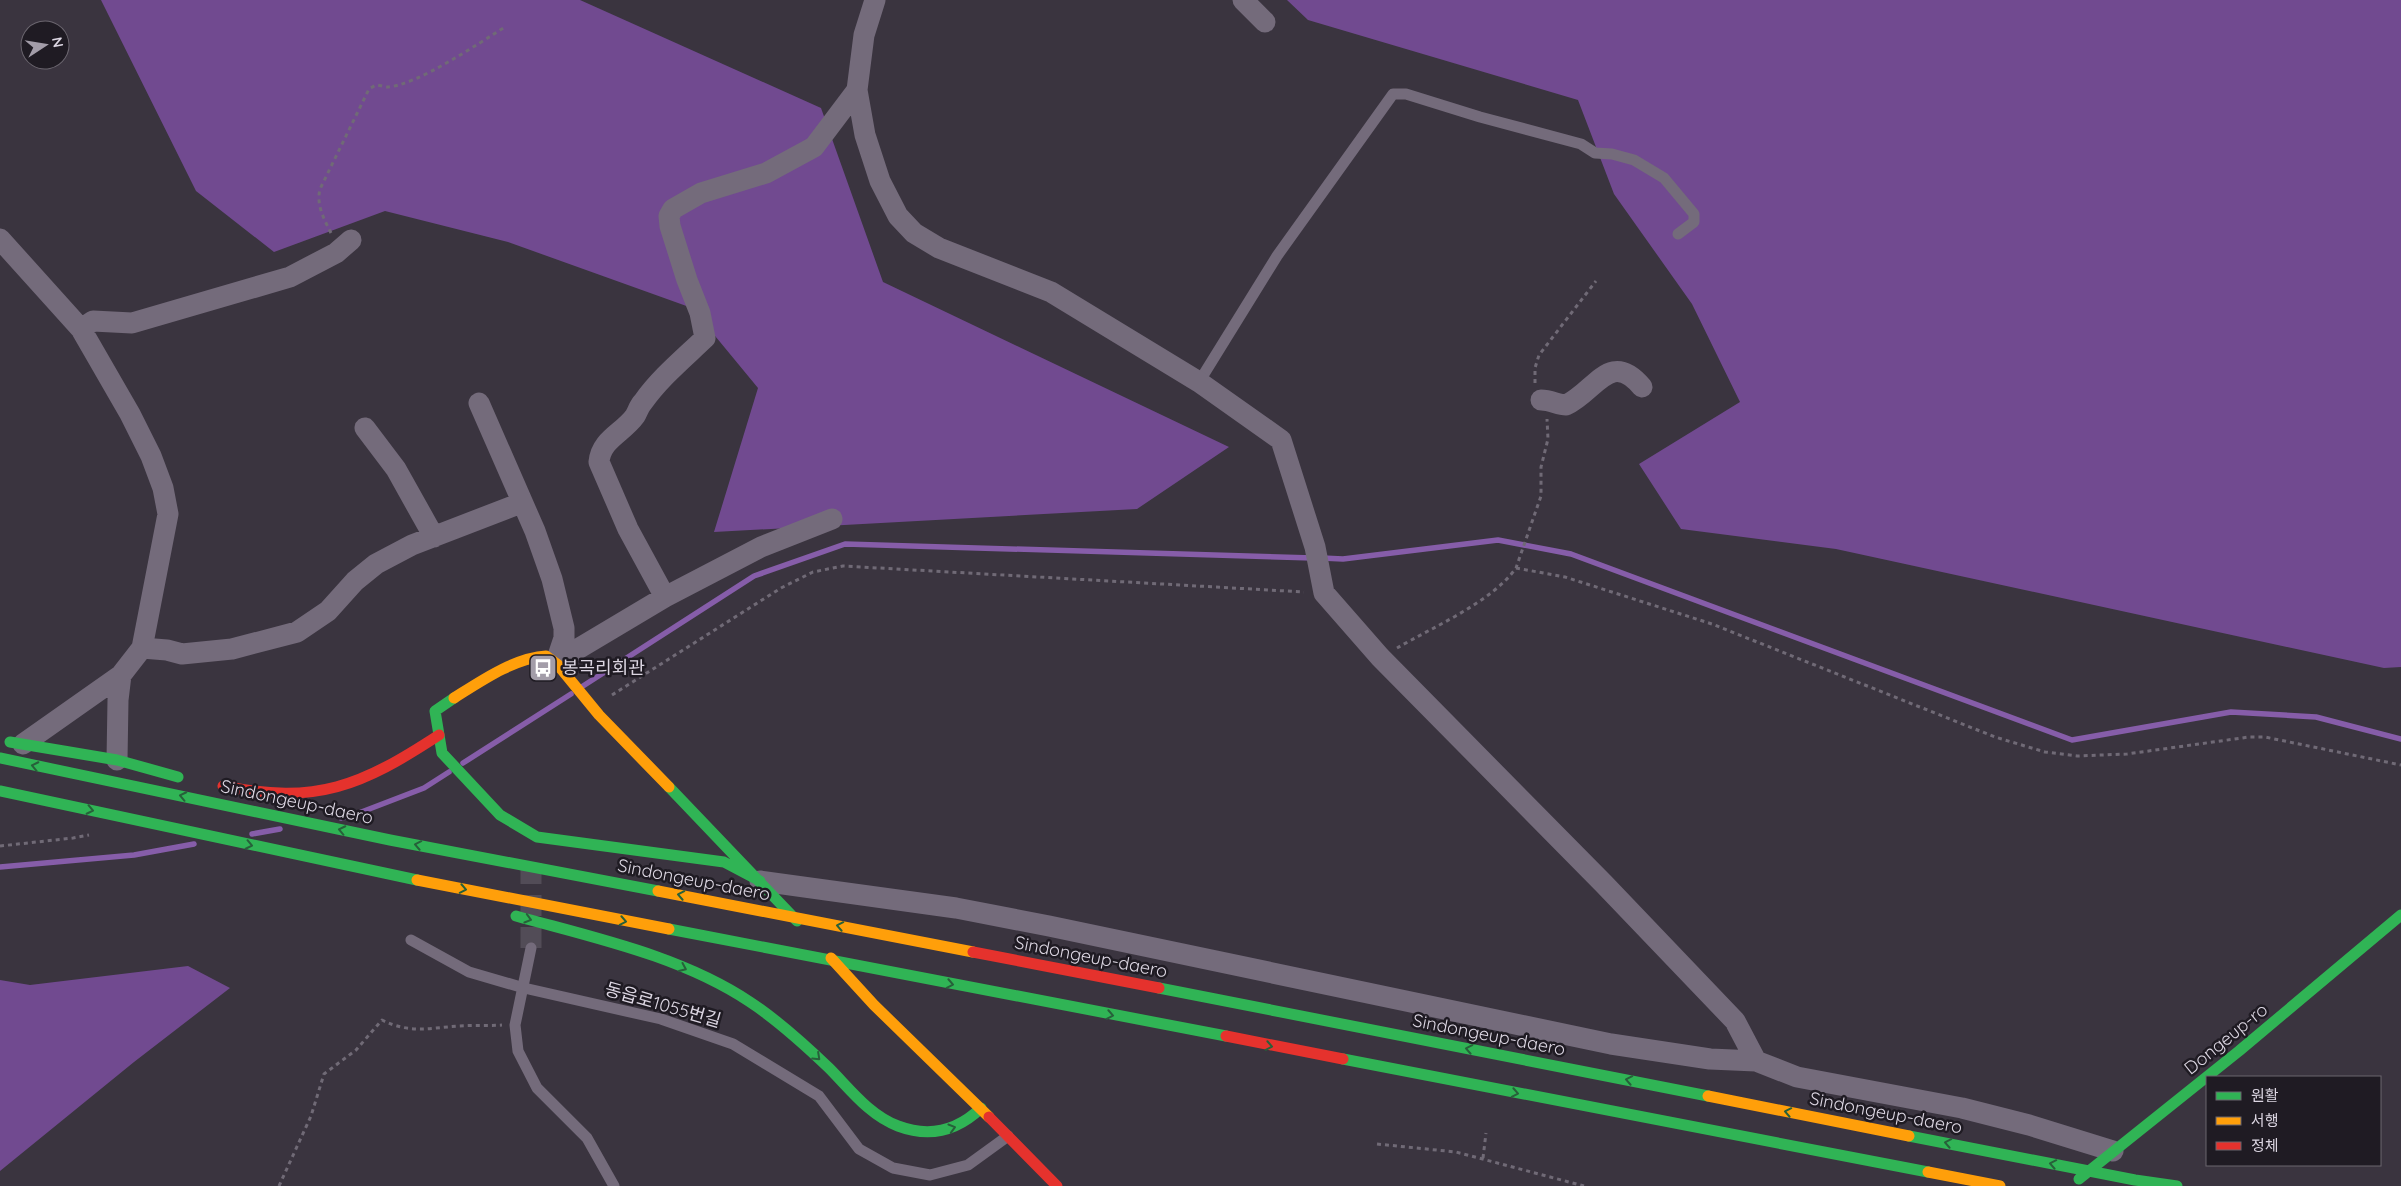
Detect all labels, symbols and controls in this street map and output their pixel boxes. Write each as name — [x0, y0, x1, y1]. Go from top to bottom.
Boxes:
north arrow — [20, 20, 70, 70]
text: N — [48, 35, 68, 49]
bus stop icon: 봉곡리회관 — [528, 653, 558, 683]
place label: 봉곡리회관 — [562, 656, 645, 679]
one-way arrow — [30, 761, 39, 771]
street label: Sindongeup-daero — [219, 774, 375, 829]
one-way arrow — [178, 792, 187, 802]
one-way arrow — [86, 804, 95, 815]
one-way arrow — [338, 825, 346, 835]
one-way arrow — [244, 839, 253, 850]
one-way arrow — [414, 840, 423, 851]
street label: Sindongeup-daero — [616, 853, 772, 906]
one-way arrow — [459, 884, 468, 894]
one-way arrow — [677, 891, 685, 901]
one-way arrow — [523, 914, 532, 924]
one-way arrow — [618, 915, 627, 925]
one-way arrow — [835, 921, 844, 931]
street label: Sindongeup-daero — [1013, 930, 1169, 983]
one-way arrow — [678, 961, 687, 972]
street label: 동읍로1055번길 — [602, 977, 724, 1032]
one-way arrow — [946, 978, 954, 989]
street label: Dongeup-ro — [2179, 998, 2272, 1079]
street label: Sindongeup-daero — [1411, 1008, 1567, 1061]
one-way arrow — [1105, 1009, 1114, 1020]
one-way arrow — [1265, 1040, 1274, 1050]
one-way arrow — [1465, 1044, 1474, 1055]
one-way arrow — [812, 1051, 821, 1060]
one-way arrow — [1624, 1076, 1633, 1086]
legend — [2206, 1076, 2381, 1166]
street label: Sindongeup-daero — [1808, 1086, 1964, 1139]
text: 원활 — [2251, 1086, 2279, 1105]
one-way arrow — [1510, 1087, 1519, 1098]
one-way arrow — [1784, 1107, 1792, 1117]
text: 서행 — [2251, 1111, 2279, 1130]
one-way arrow — [948, 1123, 956, 1133]
text: 정체 — [2251, 1136, 2279, 1155]
one-way arrow — [1943, 1138, 1952, 1149]
one-way arrow — [2048, 1159, 2057, 1169]

